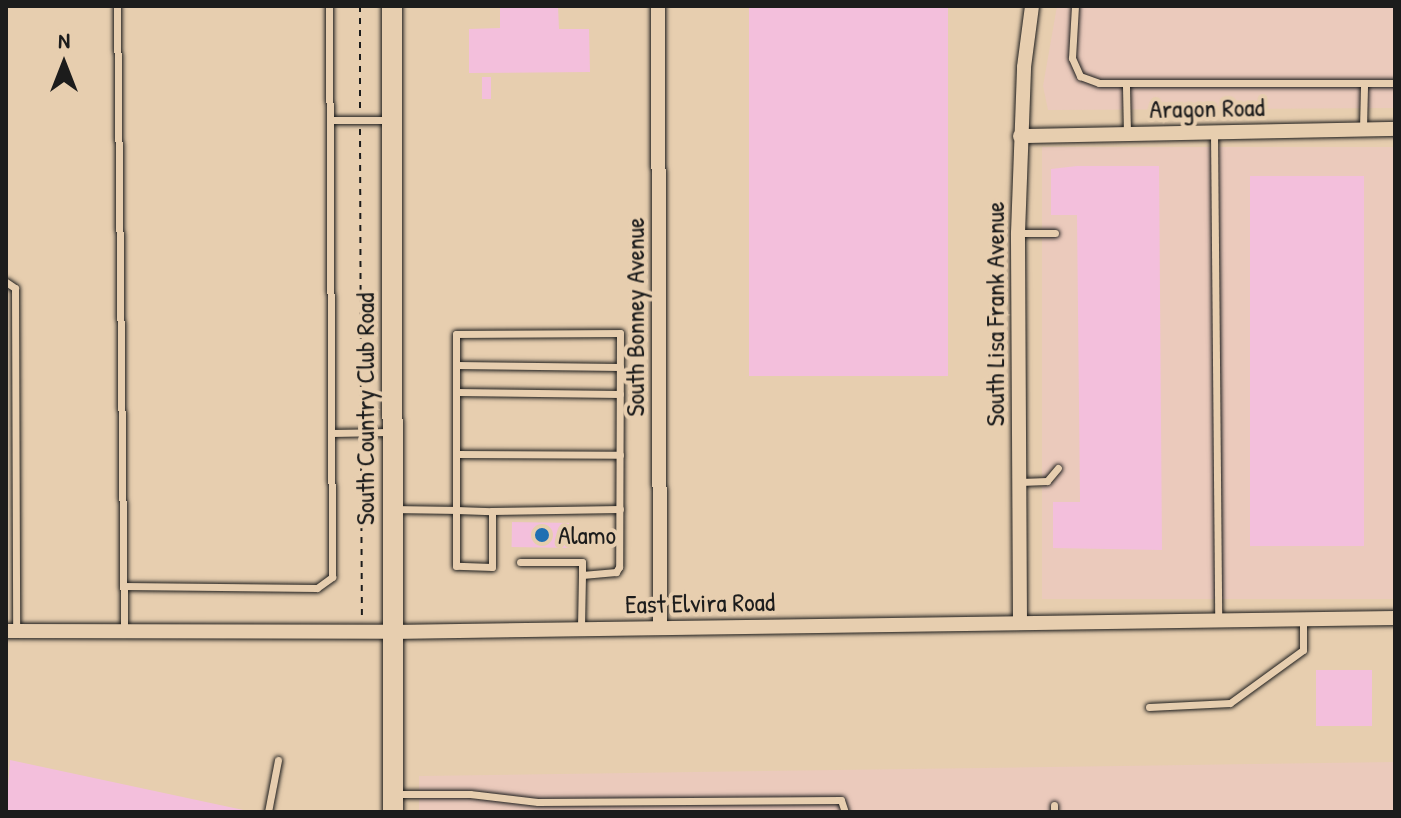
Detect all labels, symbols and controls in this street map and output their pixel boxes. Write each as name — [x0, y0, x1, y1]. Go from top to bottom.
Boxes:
north arrow — [24, 24, 104, 104]
text: N — [58, 25, 70, 55]
street label: Aragon Road — [1149, 91, 1265, 125]
street label: South Lisa Frank Avenue — [979, 202, 1011, 426]
street label: South Bonney Avenue — [619, 217, 651, 417]
street label: South Country Club Road — [349, 293, 381, 525]
place label: Alamo — [558, 519, 616, 551]
marker: Alamo — [533, 526, 551, 544]
street label: East Elvira Road — [625, 586, 775, 620]

